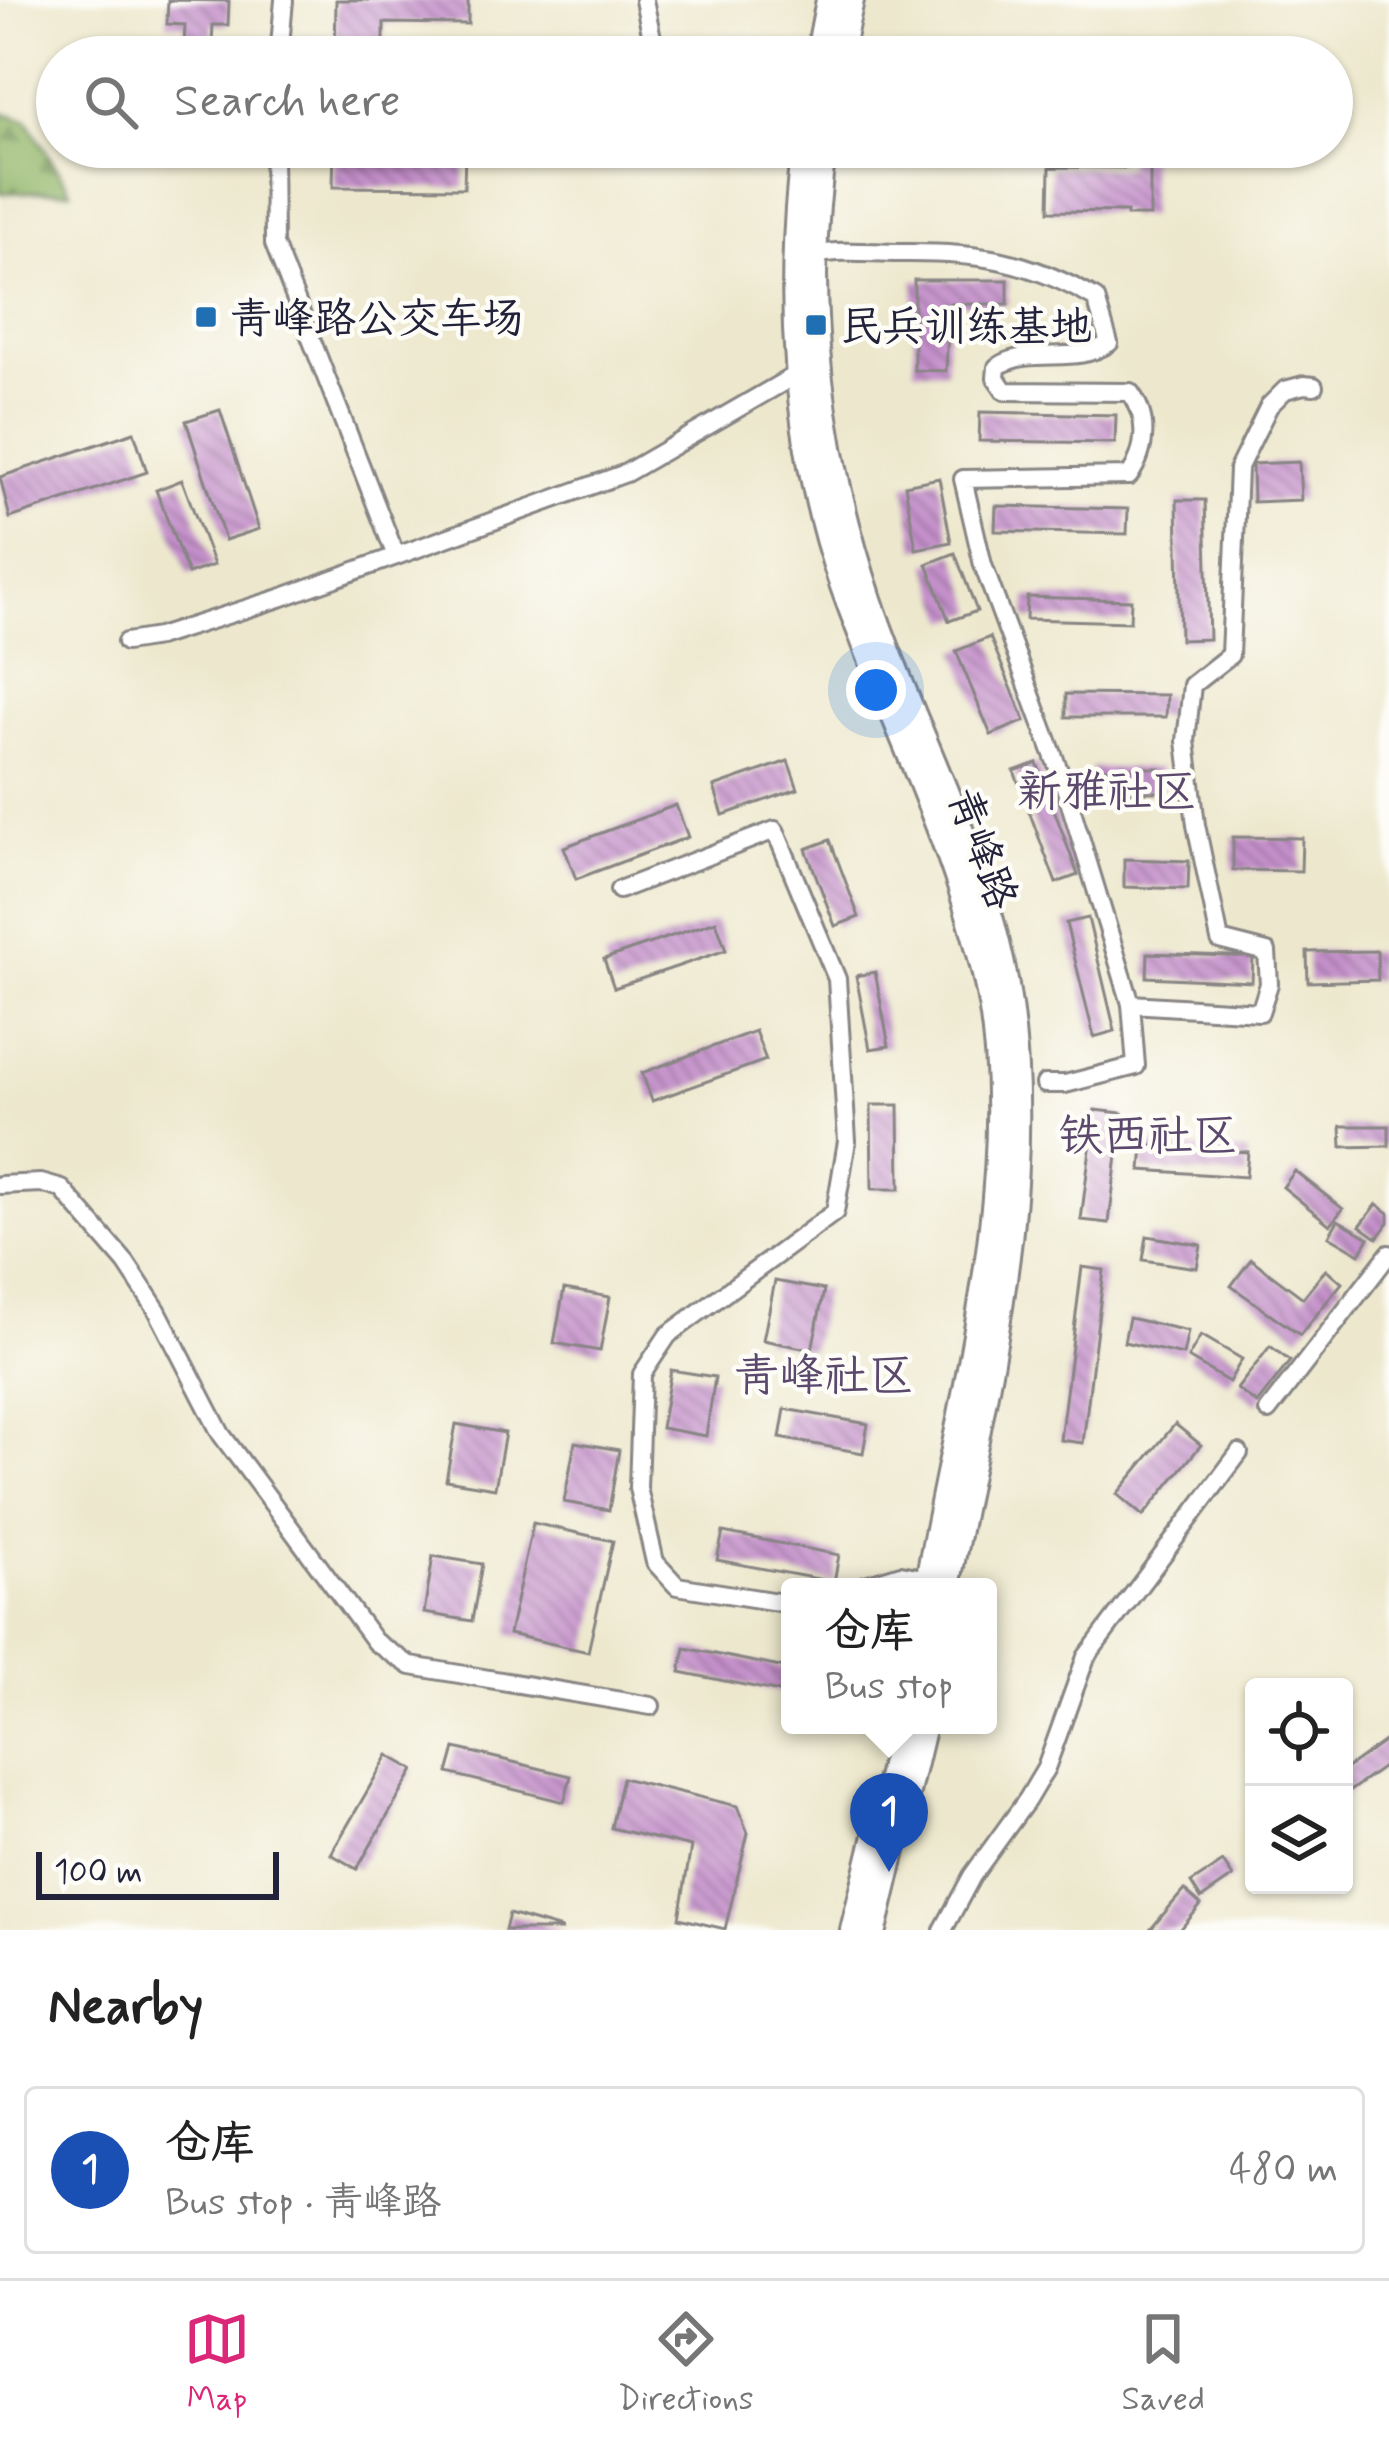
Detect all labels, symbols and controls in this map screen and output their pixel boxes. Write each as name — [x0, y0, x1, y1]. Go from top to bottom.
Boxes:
search box — [36, 36, 1353, 168]
icon: search — [78, 69, 144, 135]
text: Search here — [174, 73, 401, 132]
place label: 青峰路公交车场 — [230, 293, 524, 348]
place label: 民兵训练基地 — [840, 301, 1092, 356]
marker: 青峰路公交车场 — [193, 304, 219, 330]
marker: 民兵训练基地 — [803, 312, 829, 338]
your location — [846, 660, 906, 720]
district label: 新雅社区 — [1017, 764, 1197, 823]
street label: 青峰路 — [933, 781, 1028, 918]
district label: 铁西社区 — [1058, 1108, 1238, 1167]
district label: 青峰社区 — [734, 1348, 914, 1407]
popup — [781, 1578, 997, 1734]
text: 仓库 — [824, 1603, 914, 1662]
text: Bus stop — [824, 1662, 954, 1713]
map controls — [1245, 1678, 1353, 1894]
button: locate — [1245, 1678, 1353, 1786]
pin: 1 — [850, 1773, 928, 1872]
button: layers — [1245, 1786, 1353, 1894]
scale bar — [36, 1846, 279, 1899]
text: 100 m — [54, 1851, 143, 1895]
text: Nearby — [48, 1975, 203, 2041]
text: 仓库 — [165, 2115, 255, 2174]
text: 1 — [81, 2145, 99, 2196]
text: 480 m — [1229, 2145, 1338, 2196]
text: Bus stop · 青峰路 — [165, 2178, 441, 2229]
tab: Map — [184, 2306, 250, 2422]
tab: Directions — [618, 2306, 754, 2422]
tab: Saved — [1122, 2306, 1205, 2422]

